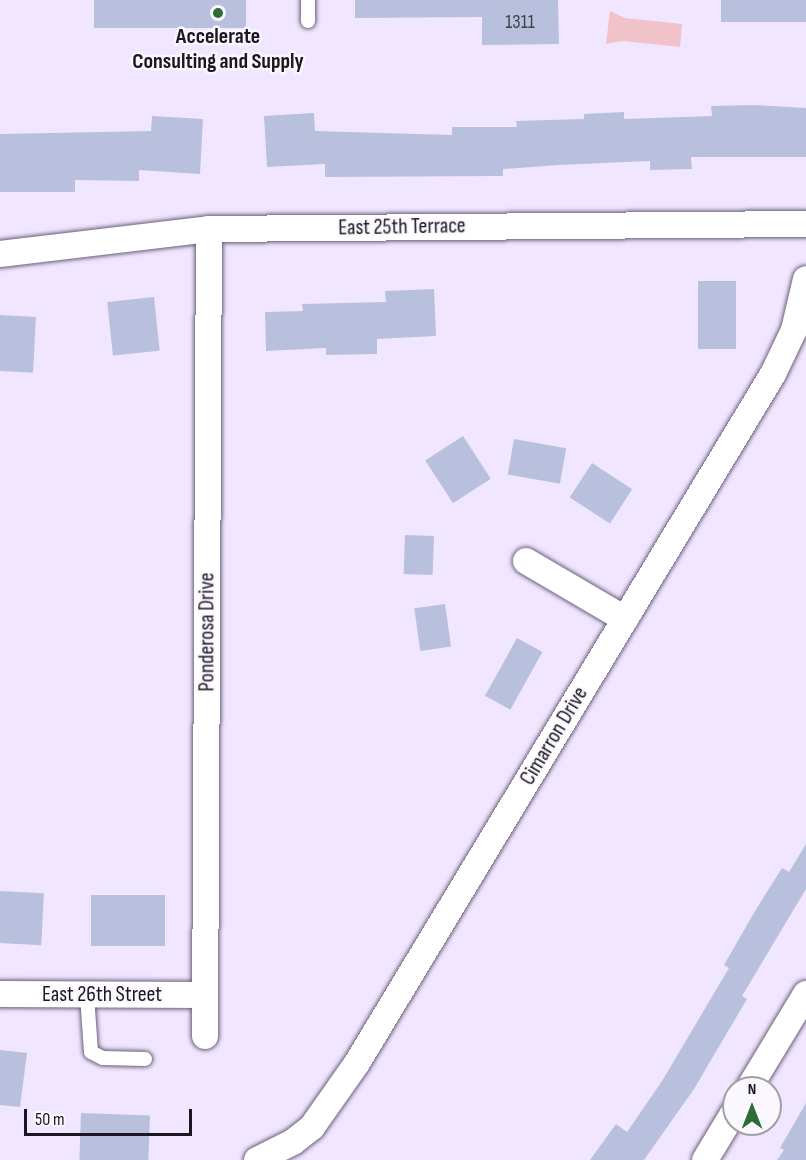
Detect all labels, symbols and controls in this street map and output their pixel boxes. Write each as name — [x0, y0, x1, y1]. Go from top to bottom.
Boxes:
marker: Accelerate Consulting and Supply — [211, 6, 225, 20]
house number: 1311 — [505, 10, 535, 34]
place label: Accelerate Consulting and Supply — [132, 23, 304, 74]
street label: East 25th Terrace — [338, 213, 466, 241]
street label: Ponderosa Drive — [194, 572, 220, 692]
street label: Cimarron Drive — [514, 682, 594, 790]
street label: East 26th Street — [42, 982, 162, 1008]
north arrow — [722, 1076, 782, 1136]
text: N — [748, 1080, 756, 1099]
scale bar — [27, 1097, 195, 1135]
text: 50 m — [35, 1109, 65, 1130]

